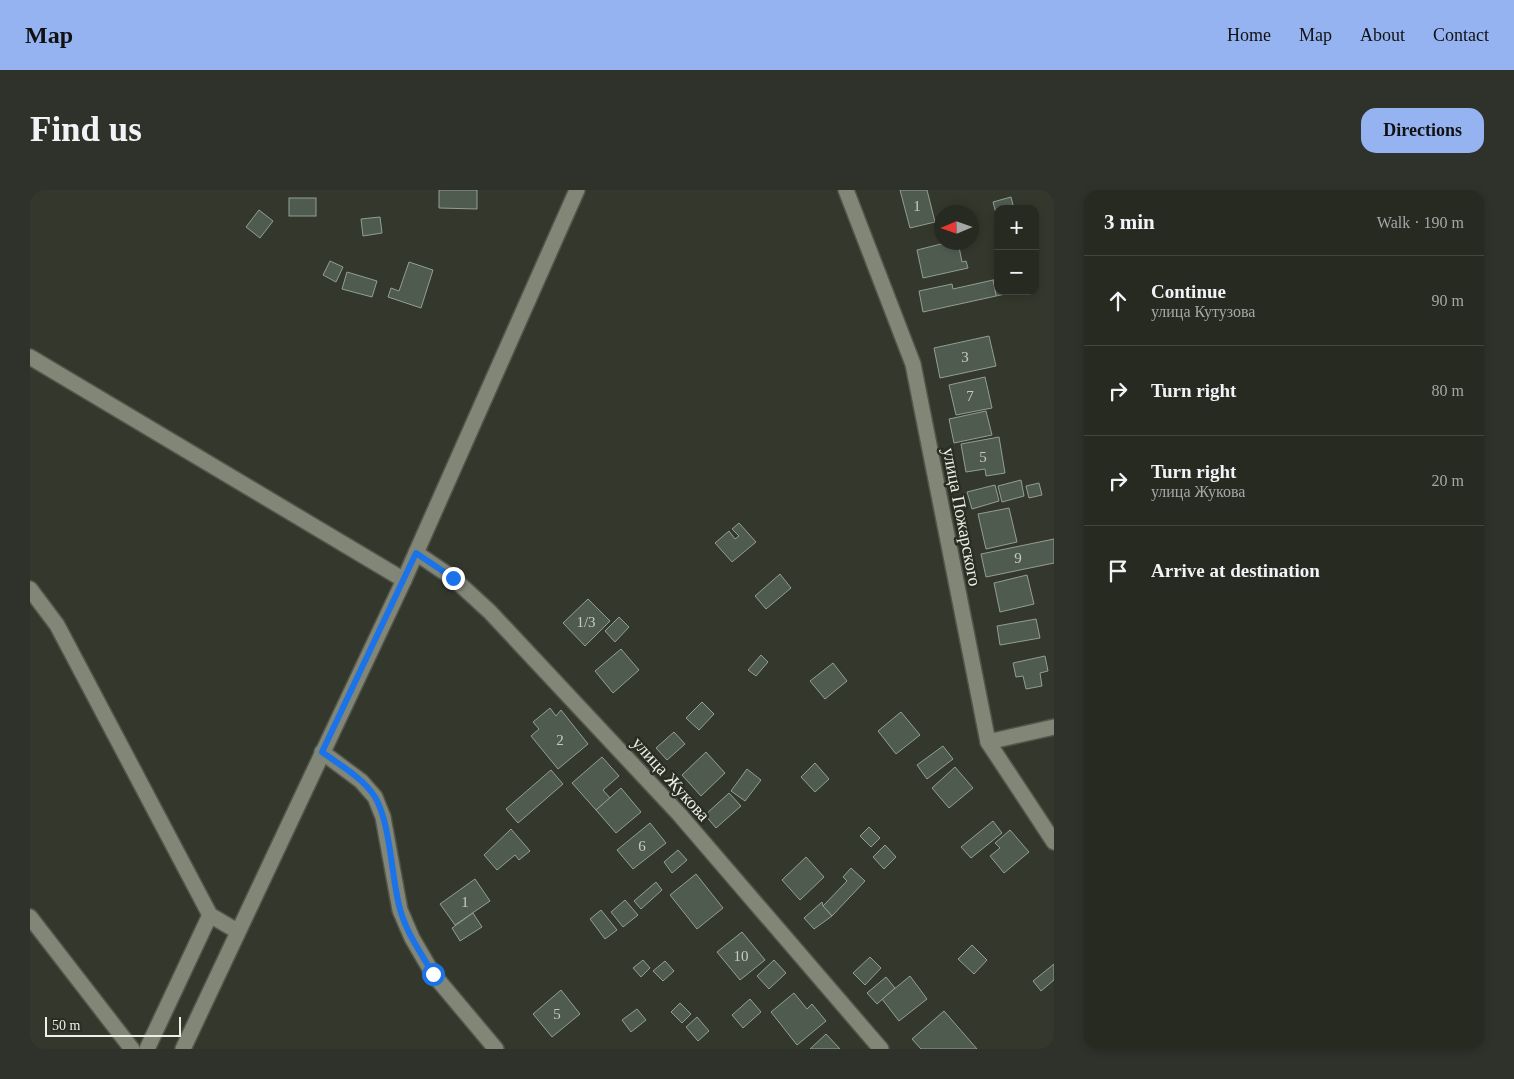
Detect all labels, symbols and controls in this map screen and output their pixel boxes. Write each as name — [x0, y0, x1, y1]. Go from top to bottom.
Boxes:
text: Map — [25, 22, 73, 48]
text: Home — [1227, 25, 1271, 45]
text: Map — [1299, 25, 1332, 45]
text: About — [1360, 25, 1405, 45]
text: Contact — [1433, 25, 1489, 45]
button: Directions — [1361, 108, 1484, 153]
text: Find us — [30, 110, 142, 149]
house number: 1 — [913, 198, 921, 214]
north arrow — [934, 205, 979, 250]
map controls — [994, 205, 1039, 295]
button: + — [994, 205, 1039, 250]
text: 3 min — [1104, 210, 1155, 234]
text: Walk · 190 m — [1377, 214, 1464, 231]
button: − — [994, 250, 1039, 295]
text: Continue — [1151, 281, 1226, 302]
icon: ahead — [1104, 287, 1132, 315]
text: 90 m — [1432, 292, 1464, 309]
text: улица Кутузова — [1151, 303, 1255, 320]
house number: 3 — [961, 349, 969, 365]
icon: right — [1104, 377, 1132, 405]
text: Turn right — [1151, 380, 1236, 401]
text: 80 m — [1432, 382, 1464, 399]
house number: 7 — [966, 388, 974, 404]
street label: улица Пожарского — [939, 446, 985, 588]
house number: 5 — [979, 449, 987, 465]
text: Turn right — [1151, 461, 1236, 482]
icon: right — [1104, 467, 1132, 495]
text: 20 m — [1432, 472, 1464, 489]
text: улица Жукова — [1151, 483, 1245, 500]
house number: 9 — [1014, 550, 1022, 566]
icon: arrive — [1104, 557, 1132, 585]
text: Arrive at destination — [1151, 560, 1320, 581]
route end — [442, 567, 465, 590]
house number: 1/3 — [576, 614, 596, 630]
house number: 2 — [556, 732, 564, 748]
street label: улица Жукова — [628, 733, 714, 825]
house number: 6 — [638, 838, 646, 854]
house number: 1 — [461, 894, 469, 910]
house number: 10 — [734, 948, 749, 964]
route start — [422, 963, 445, 986]
house number: 5 — [553, 1006, 561, 1022]
scale bar — [45, 1014, 181, 1037]
text: 50 m — [52, 1018, 80, 1033]

